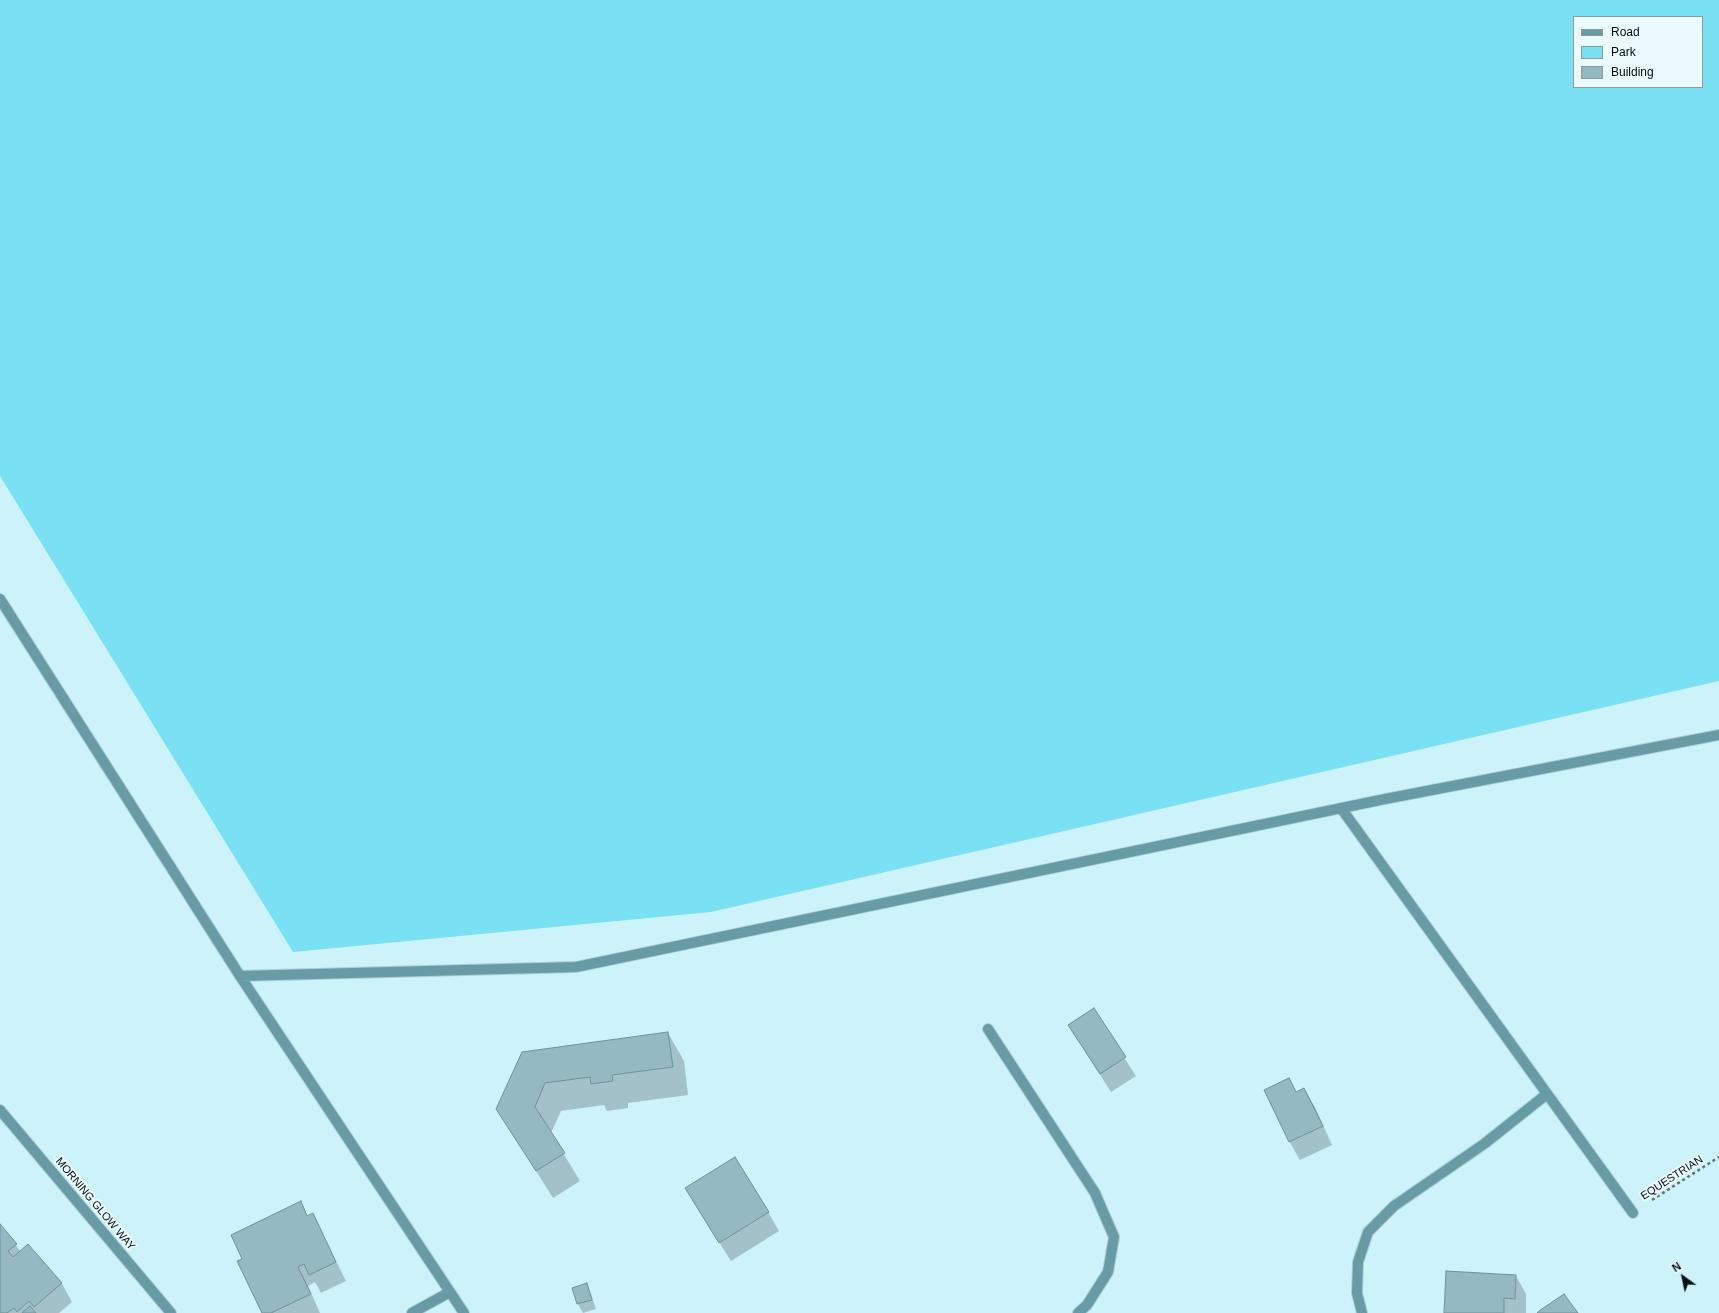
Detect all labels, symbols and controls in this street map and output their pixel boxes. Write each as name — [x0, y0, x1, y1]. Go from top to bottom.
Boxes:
legend — [1573, 16, 1703, 88]
text: Road — [1611, 25, 1640, 39]
text: Park — [1611, 45, 1636, 59]
text: Building — [1611, 65, 1654, 79]
street label: EQUESTRIAN — [1638, 1153, 1706, 1203]
street label: MORNING GLOW WAY — [52, 1155, 138, 1253]
north arrow — [1663, 1257, 1703, 1297]
text: N — [1670, 1260, 1683, 1274]

